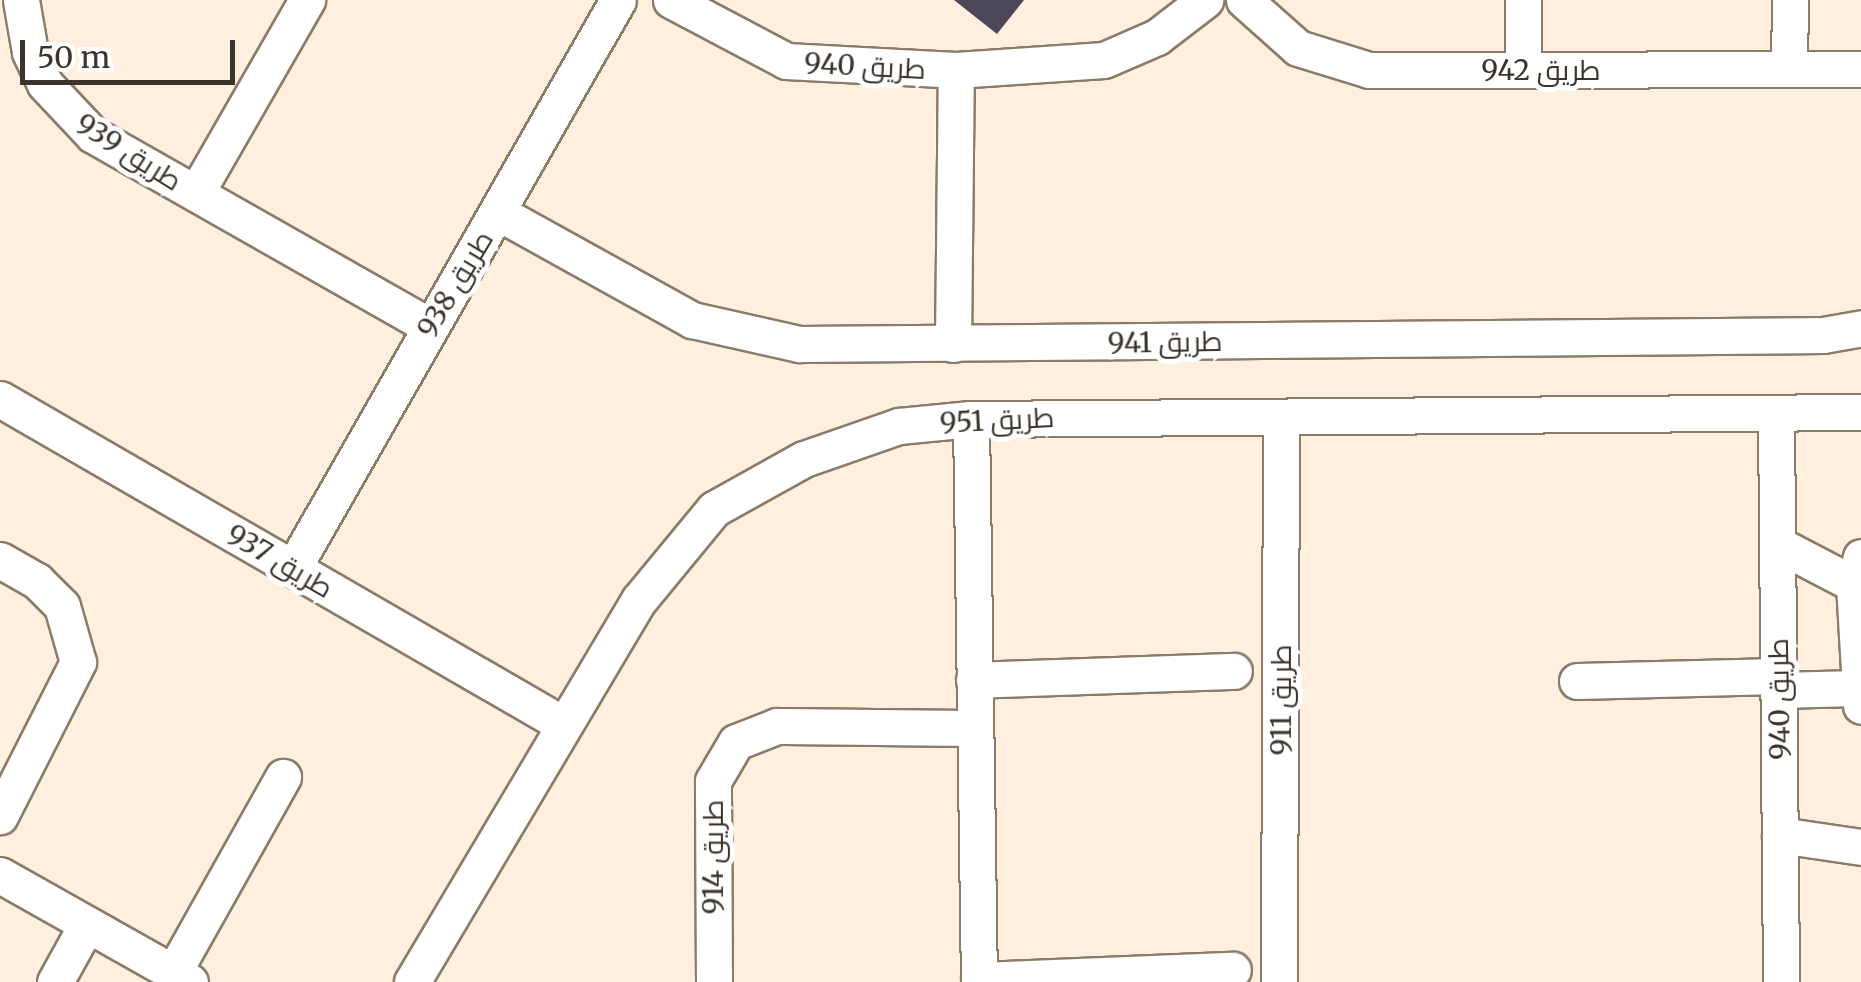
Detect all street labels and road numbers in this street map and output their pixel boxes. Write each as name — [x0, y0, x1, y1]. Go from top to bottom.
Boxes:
street label: طريق 940 — [803, 46, 927, 86]
street label: طريق 942 — [1481, 53, 1601, 87]
street label: طريق 939 — [70, 106, 188, 198]
street label: طريق 938 — [410, 224, 500, 344]
street label: طريق 941 — [1107, 324, 1223, 360]
street label: طريق 951 — [939, 400, 1055, 440]
street label: طريق 937 — [221, 517, 339, 605]
street label: طريق 940 — [1761, 638, 1797, 760]
street label: طريق 911 — [1264, 645, 1298, 755]
street label: طريق 914 — [696, 800, 730, 914]

